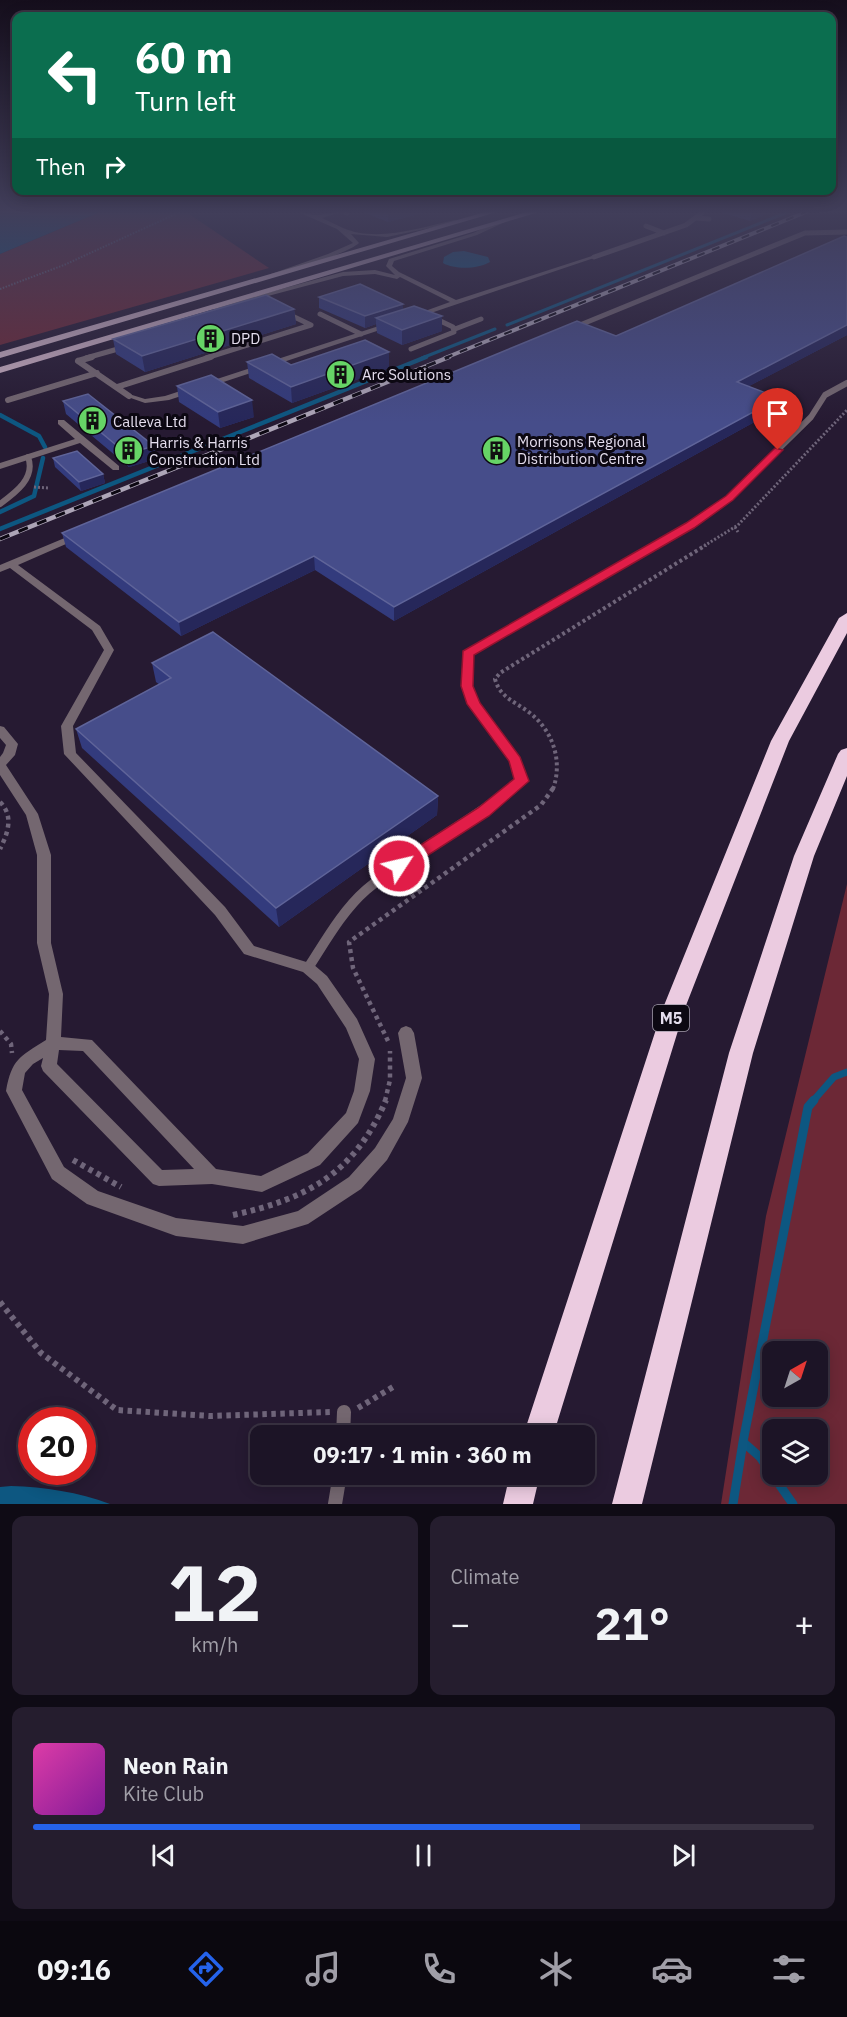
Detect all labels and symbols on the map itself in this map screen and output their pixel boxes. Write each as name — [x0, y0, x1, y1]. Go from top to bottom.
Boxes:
building icon: DPD — [194, 322, 226, 354]
place label: DPD — [231, 329, 260, 348]
building icon: Arc Solutions — [325, 358, 357, 390]
place label: Arc Solutions — [362, 365, 451, 384]
pin — [752, 388, 803, 450]
building icon: Calleva Ltd — [76, 405, 108, 437]
place label: Calleva Ltd — [113, 412, 187, 431]
place label: Morrisons Regional Distribution Centre — [517, 432, 646, 468]
place label: Harris & Harris Construction Ltd — [149, 433, 260, 469]
building icon: Morrisons Regional Distribution Centre — [480, 434, 512, 466]
building icon: Harris & Harris Construction Ltd — [112, 435, 144, 467]
position arrow — [367, 834, 431, 898]
road number: M5 — [653, 1005, 689, 1031]
north arrow — [762, 1341, 828, 1407]
speed limit sign: 20 — [18, 1407, 96, 1485]

